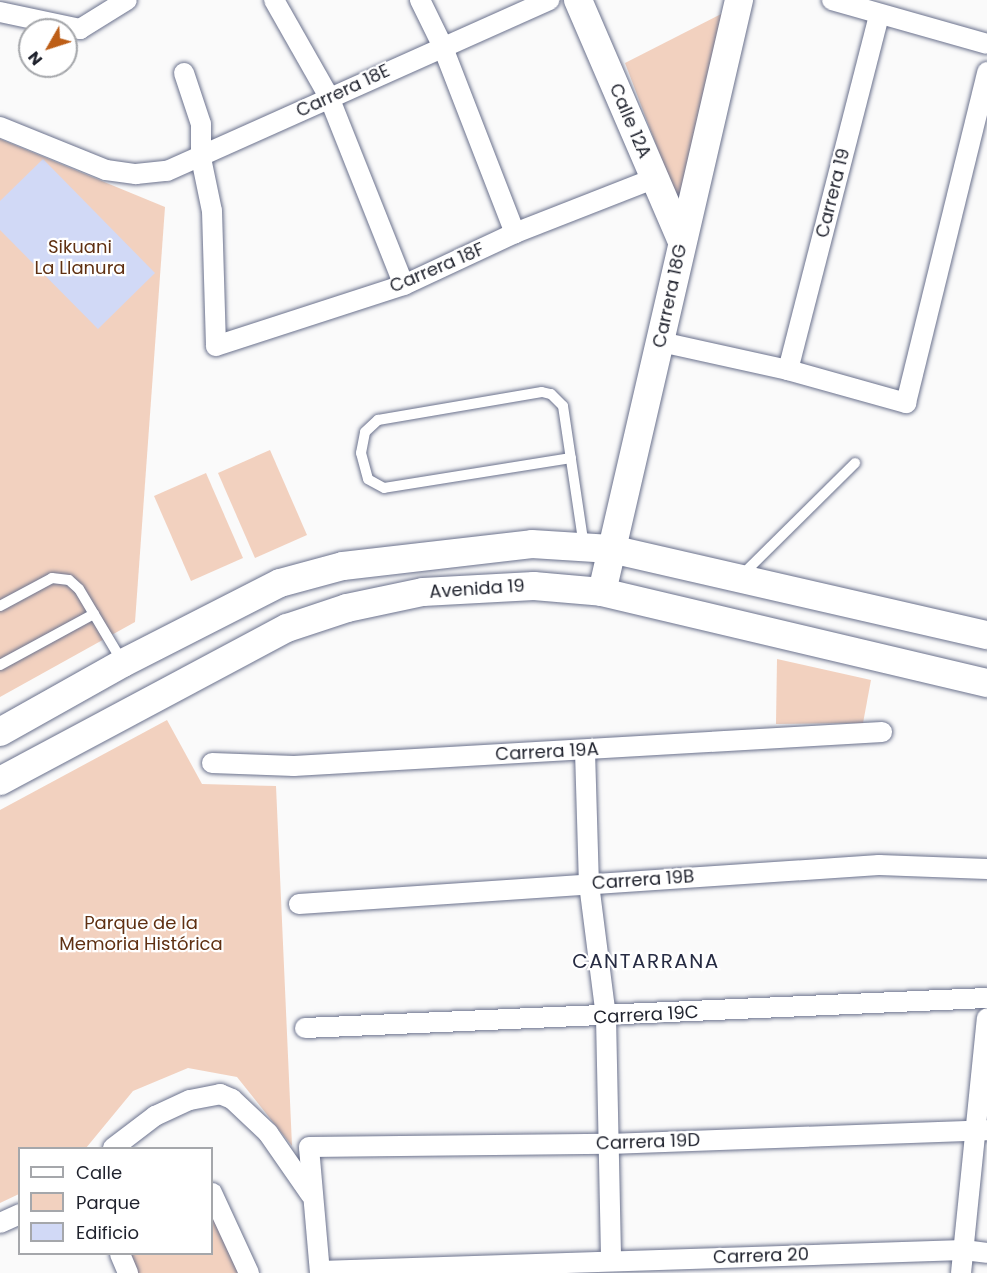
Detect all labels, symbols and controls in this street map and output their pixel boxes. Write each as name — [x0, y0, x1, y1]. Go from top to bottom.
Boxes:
north arrow — [18, 18, 78, 78]
text: N — [22, 46, 48, 70]
street label: Carrera 18E — [293, 60, 393, 122]
street label: Calle 12A — [605, 80, 655, 162]
street label: Carrera 19 — [811, 146, 855, 240]
park label: Sikuani La Llanura — [34, 237, 126, 280]
street label: Carrera 18F — [387, 238, 487, 298]
street label: Carrera 18G — [648, 242, 692, 350]
street label: Avenida 19 — [429, 575, 525, 603]
street label: Carrera 19A — [495, 739, 599, 765]
street label: Carrera 19B — [591, 866, 695, 894]
park label: Parque de la Memoria Histórica — [59, 913, 223, 956]
district label: CANTARRANA — [572, 949, 720, 973]
street label: Carrera 19C — [593, 1001, 699, 1029]
street label: Carrera 19D — [596, 1129, 700, 1155]
legend — [18, 1147, 213, 1255]
text: Calle — [76, 1160, 122, 1185]
text: Parque — [76, 1190, 140, 1215]
text: Edificio — [76, 1220, 139, 1245]
street label: Carrera 20 — [713, 1244, 809, 1268]

